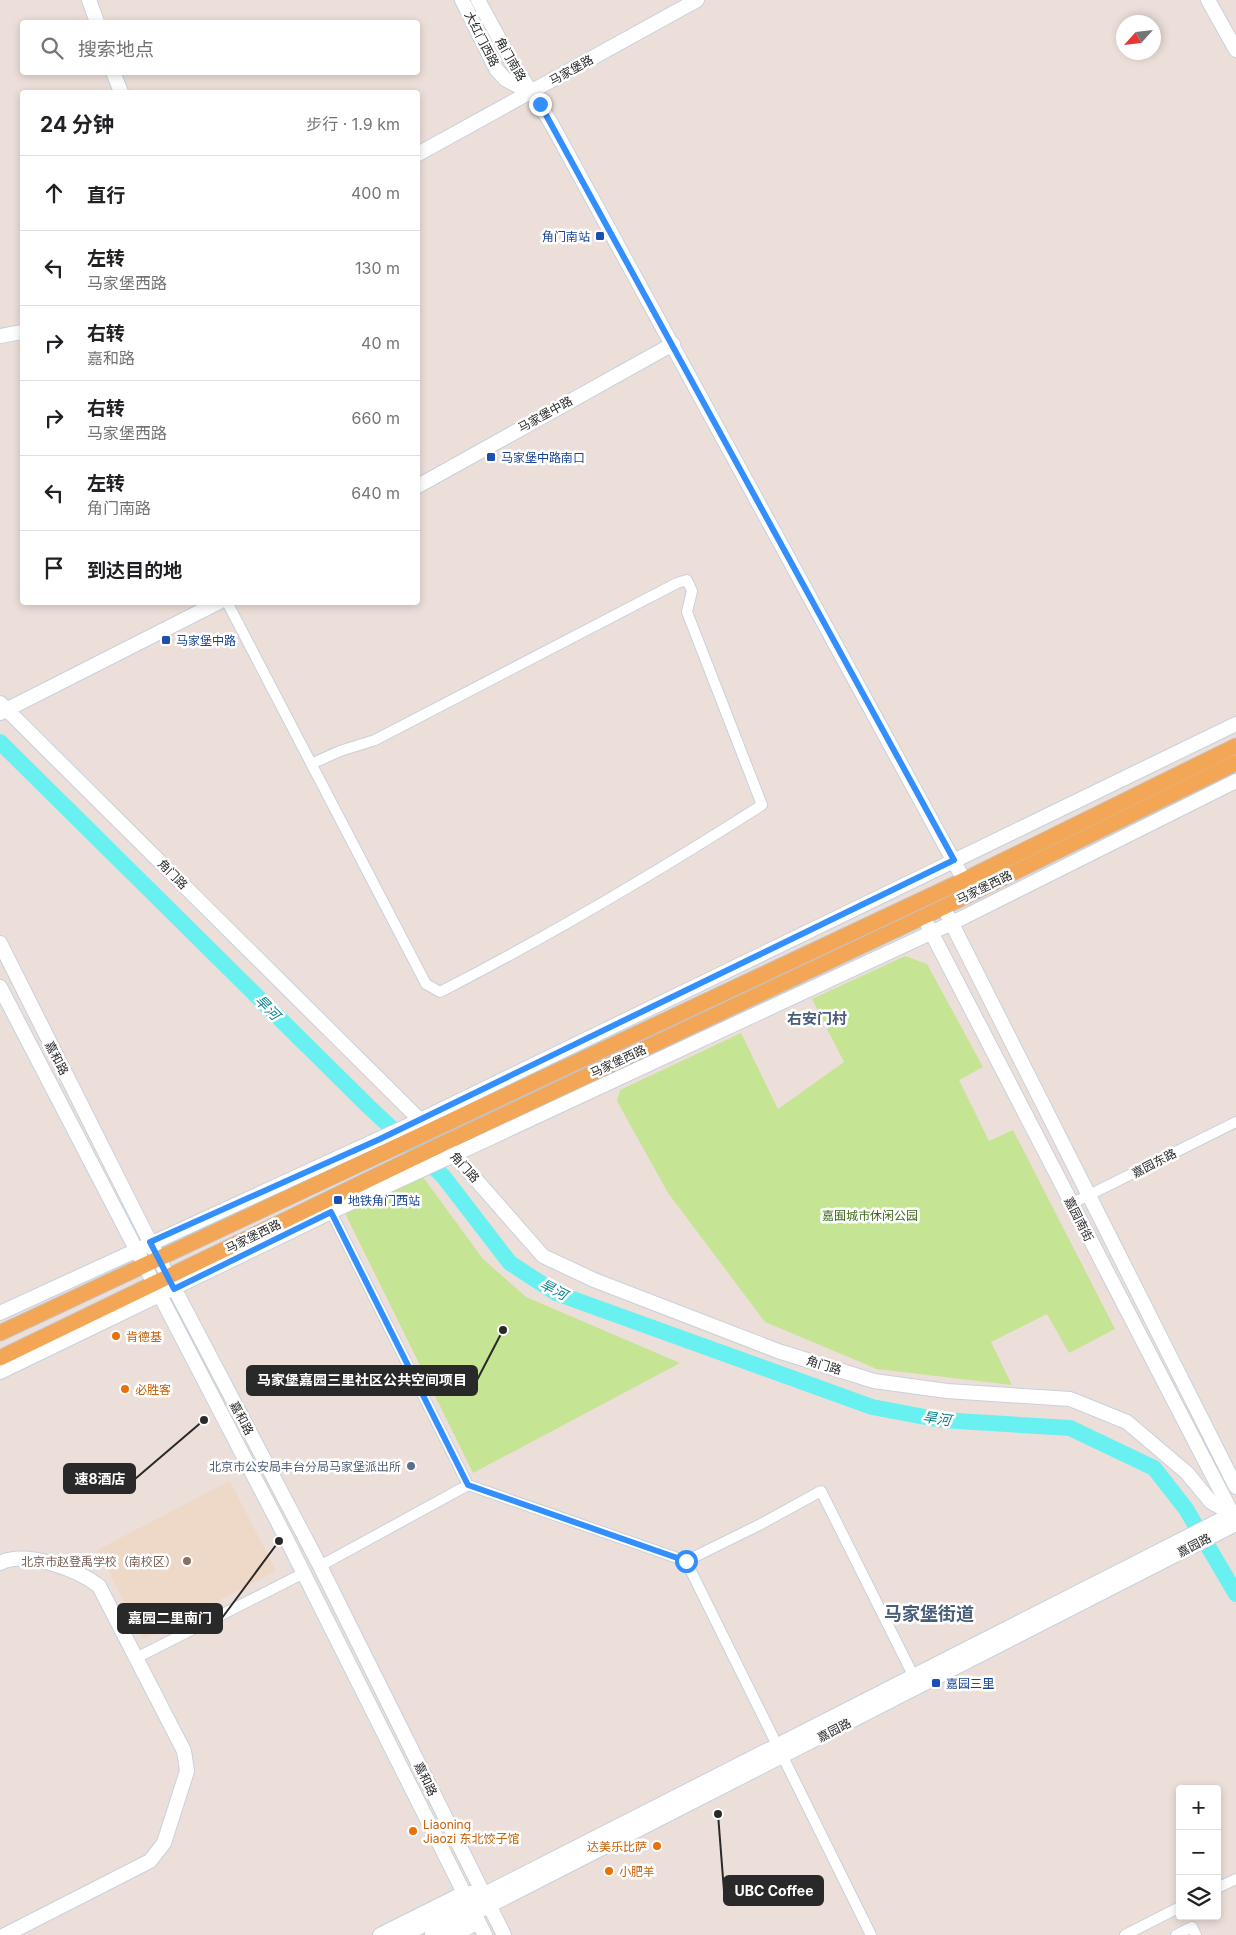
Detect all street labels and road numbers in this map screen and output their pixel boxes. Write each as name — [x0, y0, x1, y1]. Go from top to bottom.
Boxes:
street label: 大红门西路 — [462, 9, 502, 69]
street label: 角门南路 — [493, 34, 529, 84]
street label: 马家堡路 — [546, 52, 596, 88]
street label: 马家堡中路 — [515, 393, 575, 435]
street label: 角门路 — [155, 856, 191, 892]
street label: 马家堡西路 — [954, 867, 1014, 907]
street label: 嘉和路 — [42, 1039, 72, 1077]
street label: 马家堡西路 — [588, 1042, 648, 1080]
street label: 嘉园东路 — [1129, 1145, 1179, 1181]
street label: 角门路 — [447, 1149, 483, 1185]
street label: 嘉园南街 — [1061, 1194, 1097, 1244]
street label: 马家堡西路 — [223, 1216, 283, 1256]
street label: 角门路 — [805, 1353, 843, 1377]
street label: 嘉和路 — [227, 1399, 257, 1437]
street label: 嘉园路 — [1175, 1530, 1213, 1560]
street label: 嘉园路 — [815, 1715, 853, 1745]
street label: 嘉和路 — [411, 1760, 441, 1798]

